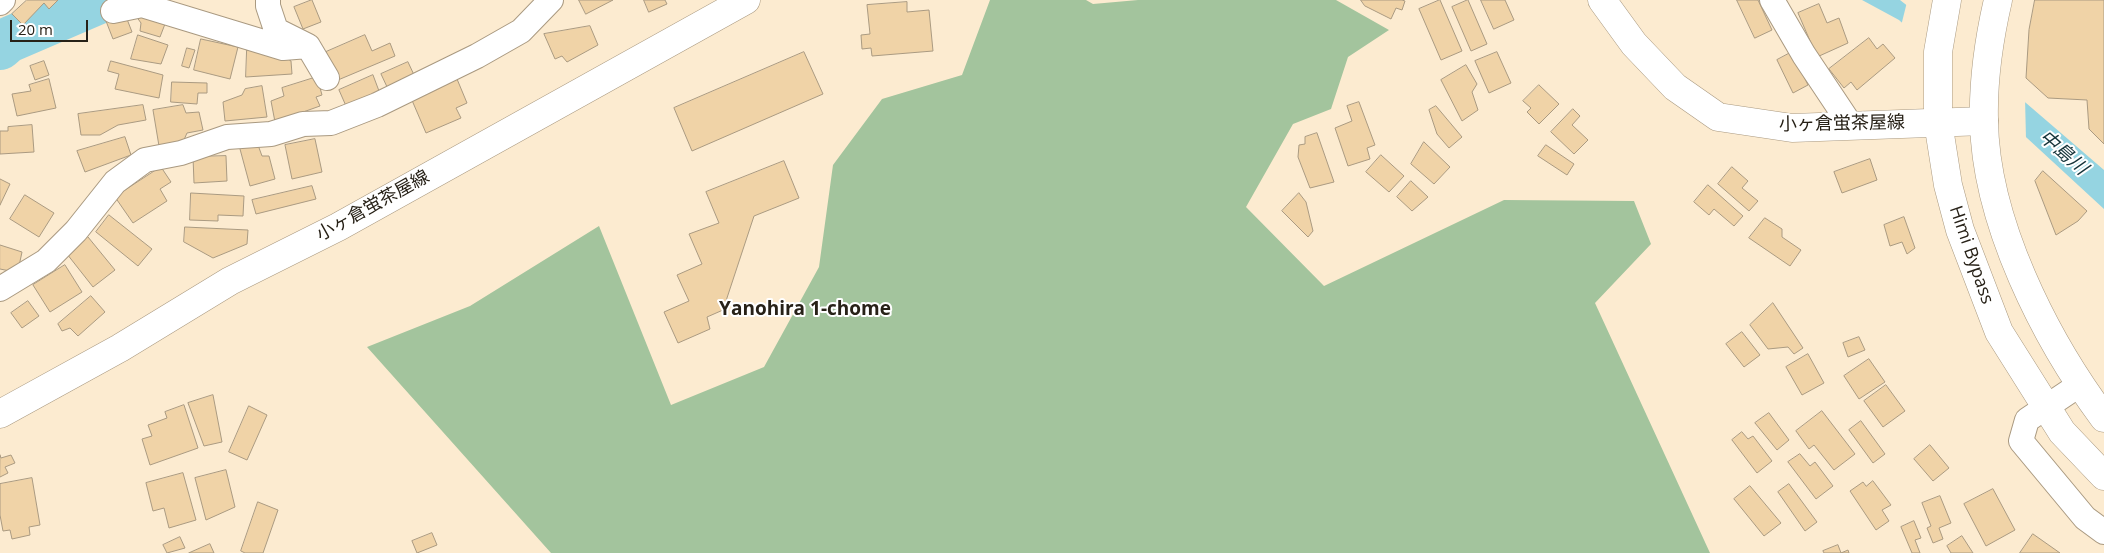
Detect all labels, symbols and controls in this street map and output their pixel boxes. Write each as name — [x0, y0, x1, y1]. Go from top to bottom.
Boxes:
scale bar — [12, 10, 90, 42]
text: 20 m — [18, 19, 53, 39]
street label: 小ヶ倉蛍茶屋線 — [1779, 112, 1905, 136]
water label: 中島川 — [2034, 126, 2092, 180]
street label: 小ヶ倉蛍茶屋線 — [313, 166, 433, 246]
street label: Himi Bypass — [1944, 203, 1998, 307]
district label: Yanohira 1-chome — [719, 299, 891, 321]

